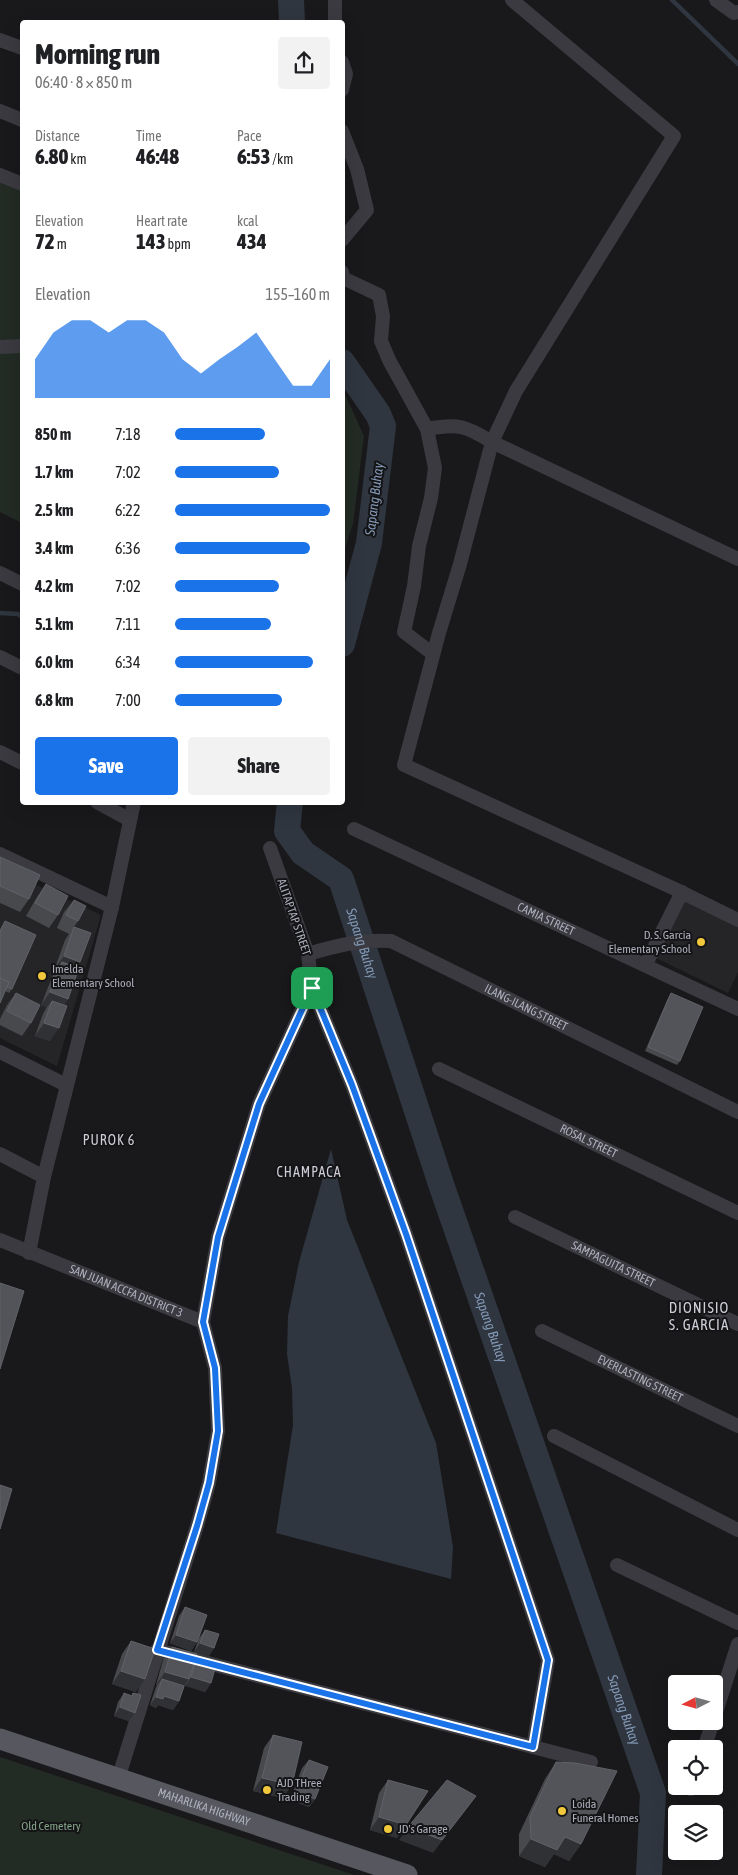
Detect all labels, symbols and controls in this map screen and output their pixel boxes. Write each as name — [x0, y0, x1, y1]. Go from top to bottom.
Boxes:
button: share — [278, 37, 330, 89]
text: Morning run — [35, 38, 160, 70]
text: 06:40 · 8 × 850 m — [35, 73, 132, 91]
text: Distance — [35, 128, 80, 144]
text: Time — [136, 128, 162, 144]
text: Pace — [237, 128, 262, 144]
text: 6.80 — [35, 144, 68, 168]
text: 46:48 — [136, 144, 179, 168]
text: 6:53 — [237, 144, 270, 168]
text: km — [68, 151, 87, 167]
text: /km — [270, 151, 293, 167]
text: Elevation — [35, 213, 84, 229]
text: Heart rate — [136, 213, 188, 229]
text: kcal — [237, 213, 258, 229]
text: 72 — [35, 229, 55, 253]
text: 143 — [136, 229, 166, 253]
text: 434 — [237, 229, 267, 253]
text: m — [55, 236, 67, 252]
text: bpm — [166, 236, 191, 252]
text: Elevation — [35, 285, 90, 303]
text: 155–160 m — [266, 285, 330, 303]
text: 850 m — [35, 425, 71, 443]
text: 7:18 — [115, 425, 140, 443]
water label: Sapang Buhay — [361, 461, 386, 537]
text: 1.7 km — [35, 463, 74, 481]
text: 7:02 — [115, 463, 141, 481]
text: 2.5 km — [35, 501, 74, 519]
text: 6:22 — [115, 501, 140, 519]
text: 3.4 km — [35, 539, 74, 557]
text: 6:36 — [115, 539, 140, 557]
text: 4.2 km — [35, 577, 74, 595]
text: 7:02 — [115, 577, 141, 595]
text: 5.1 km — [35, 615, 74, 633]
text: 7:11 — [115, 615, 140, 633]
text: 6.0 km — [35, 653, 74, 671]
text: 6:34 — [115, 653, 140, 671]
text: 6.8 km — [35, 691, 74, 709]
text: 7:00 — [115, 691, 141, 709]
button: Save — [35, 737, 178, 795]
button: Share — [188, 737, 330, 795]
street label: ALITAPTAP STREET — [274, 877, 314, 958]
street label: CAMIA STREET — [515, 900, 578, 939]
water label: Sapang Buhay — [343, 905, 381, 981]
place label: D. S. Garcia Elementary School — [609, 928, 692, 956]
marker: D. S. Garcia Elementary School — [695, 936, 707, 948]
place label: Imelda Elementary School — [52, 962, 135, 990]
pin — [291, 967, 333, 1009]
marker: Imelda Elementary School — [36, 970, 48, 982]
icon: arrive — [298, 974, 326, 1002]
street label: ILANG-ILANG STREET — [482, 981, 570, 1034]
street label: ROSAL STREET — [558, 1121, 620, 1161]
district label: PUROK 6 — [83, 1132, 135, 1148]
district label: CHAMPACA — [277, 1164, 342, 1180]
street label: SAMPAGUITA STREET — [569, 1238, 658, 1290]
street label: SAN JUAN ACCFA DISTRICT 3 — [67, 1262, 185, 1320]
water label: Sapang Buhay — [471, 1289, 511, 1365]
district label: DIONISIO S. GARCIA — [669, 1299, 729, 1333]
street label: EVERLASTING STREET — [595, 1352, 686, 1405]
water label: Sapang Buhay — [604, 1671, 644, 1747]
north arrow — [668, 1675, 722, 1730]
map controls — [668, 1675, 723, 1860]
button: locate — [668, 1740, 723, 1795]
place label: AJD THree Trading — [277, 1776, 322, 1804]
marker: AJD THree Trading — [261, 1784, 273, 1796]
street label: MAHARLIKA HIGHWAY — [156, 1785, 253, 1829]
place label: Loida Funeral Homes — [572, 1797, 638, 1825]
marker: Loida Funeral Homes — [556, 1805, 568, 1817]
button: layers — [668, 1805, 723, 1860]
park label: Old Cemetery — [21, 1819, 81, 1833]
place label: JD's Garage — [398, 1822, 448, 1836]
marker: JD's Garage — [382, 1823, 394, 1835]

